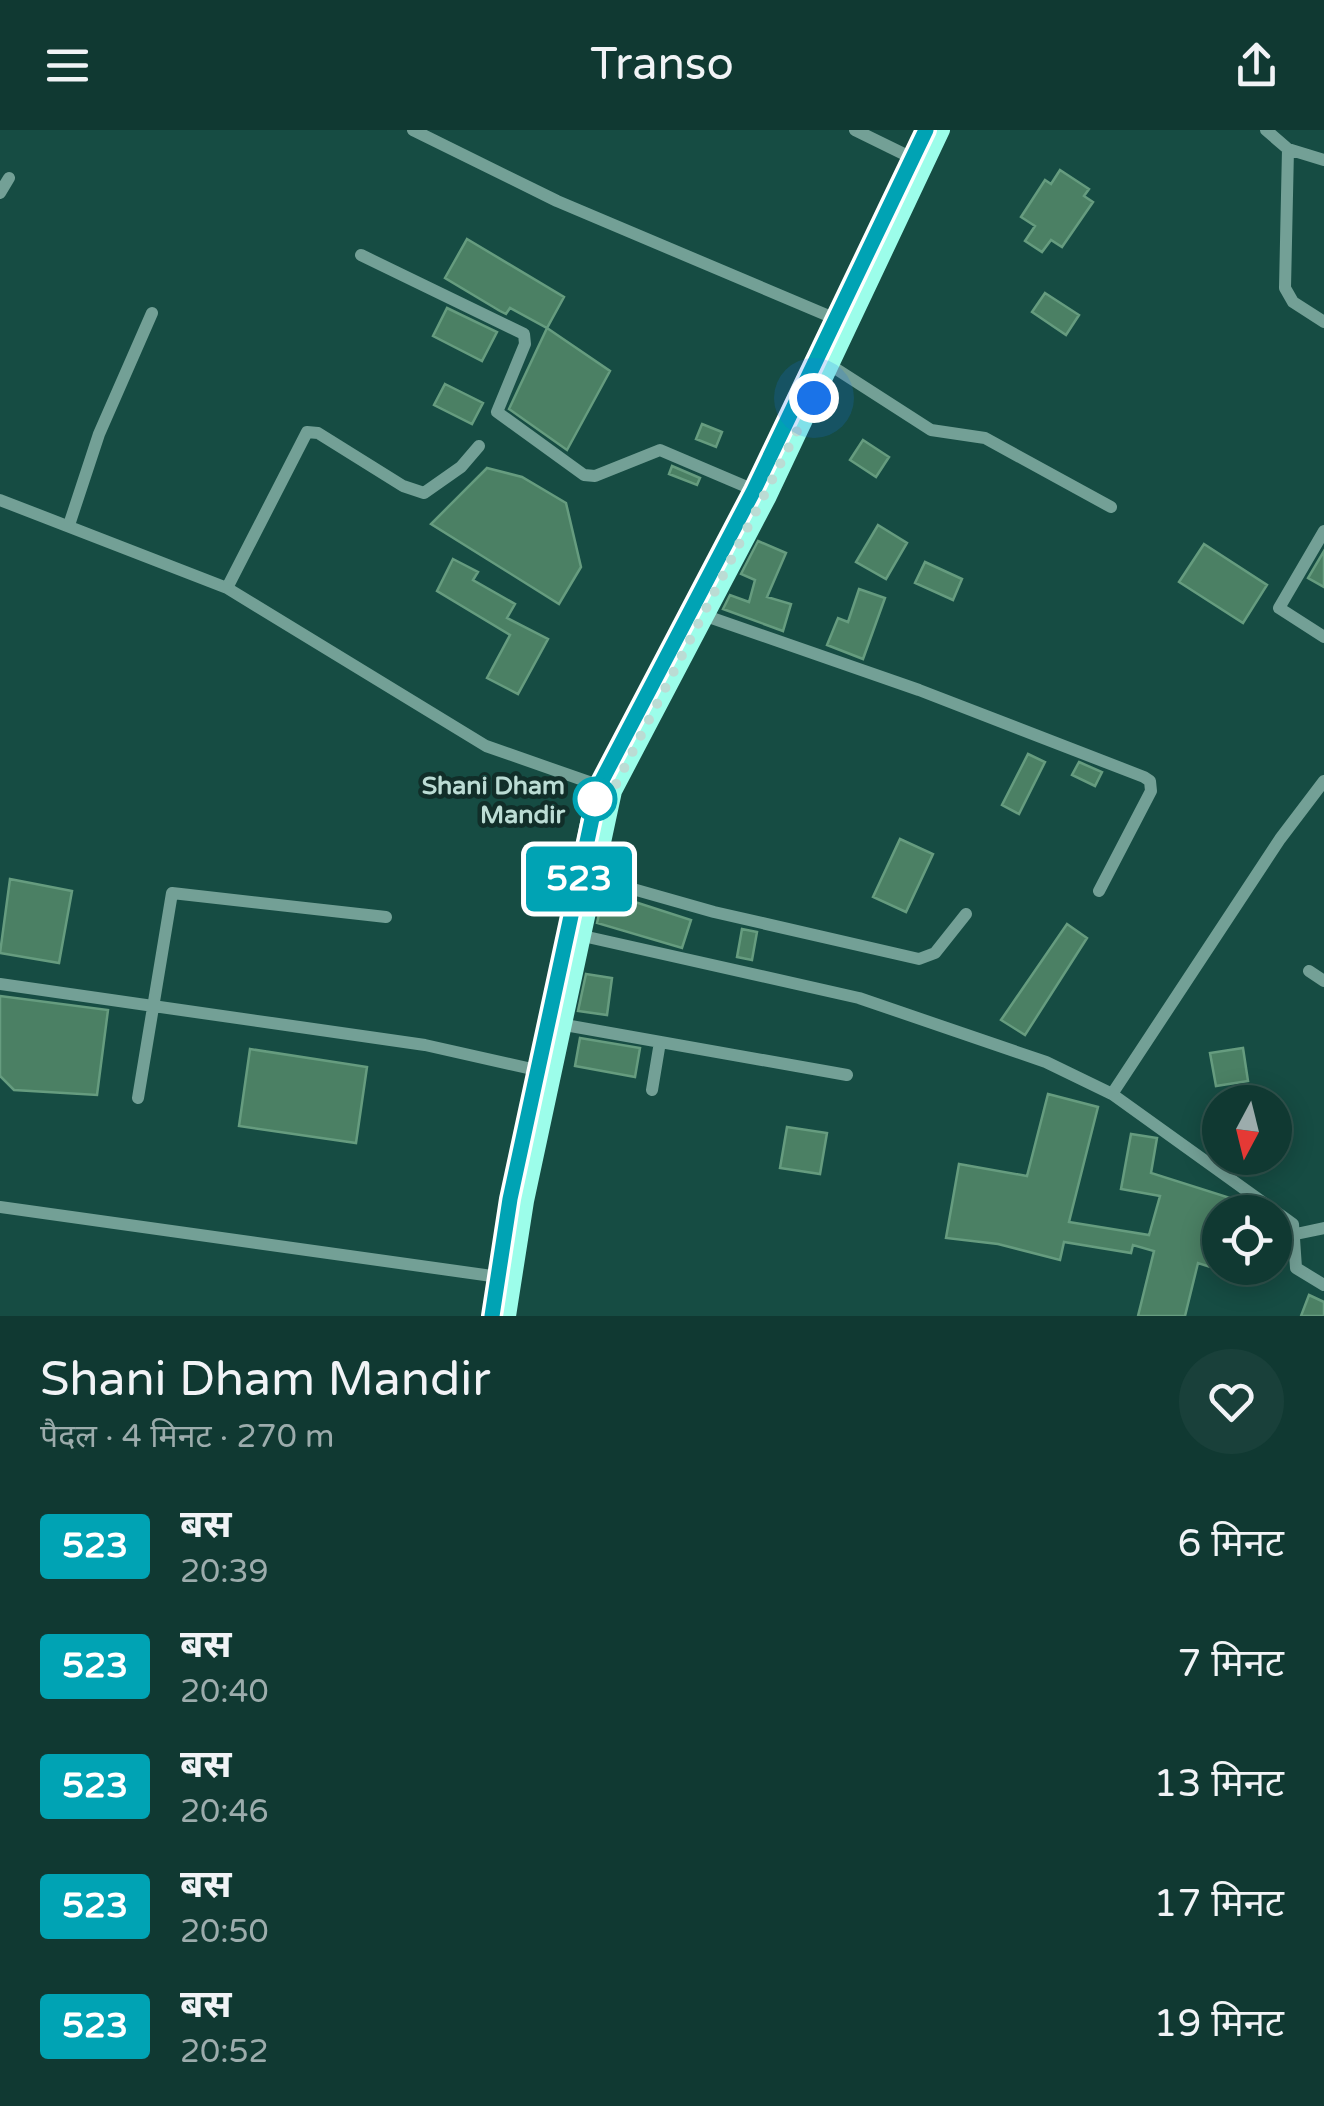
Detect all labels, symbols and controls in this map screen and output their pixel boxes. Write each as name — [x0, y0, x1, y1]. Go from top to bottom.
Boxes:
icon: menu — [40, 38, 95, 93]
text: Transo — [590, 38, 734, 92]
icon: share — [1229, 38, 1284, 93]
your location — [789, 373, 839, 423]
place label: Shani Dham Mandir — [422, 771, 565, 830]
marker: Shani Dham Mandir — [574, 778, 616, 820]
line badge: 523 — [522, 846, 636, 912]
text: 523 — [546, 858, 612, 900]
north arrow — [1202, 1085, 1292, 1175]
map controls — [1202, 1085, 1292, 1285]
button: locate — [1202, 1195, 1292, 1285]
button: heart — [1179, 1349, 1284, 1454]
text: Shani Dham Mandir — [40, 1351, 491, 1409]
text: पैदल · 4 मिनट · 270 m — [40, 1418, 335, 1456]
text: बस — [180, 1502, 232, 1548]
text: 6 मिनट — [1177, 1521, 1284, 1567]
text: 523 — [62, 1525, 128, 1567]
text: 20:39 — [180, 1553, 269, 1591]
text: बस — [180, 1622, 232, 1668]
text: 7 मिनट — [1177, 1641, 1284, 1687]
text: 523 — [62, 1645, 128, 1687]
text: 20:40 — [180, 1673, 269, 1711]
text: बस — [180, 1742, 232, 1788]
text: 13 मिनट — [1154, 1761, 1284, 1807]
text: 523 — [62, 1765, 128, 1807]
text: 20:46 — [180, 1793, 269, 1831]
text: बस — [180, 1862, 232, 1908]
text: 17 मिनट — [1154, 1881, 1284, 1927]
text: 523 — [62, 1885, 128, 1927]
text: 20:50 — [180, 1913, 269, 1951]
text: बस — [180, 1982, 232, 2028]
text: 19 मिनट — [1154, 2001, 1284, 2047]
text: 523 — [62, 2005, 128, 2047]
text: 20:52 — [180, 2033, 269, 2071]

